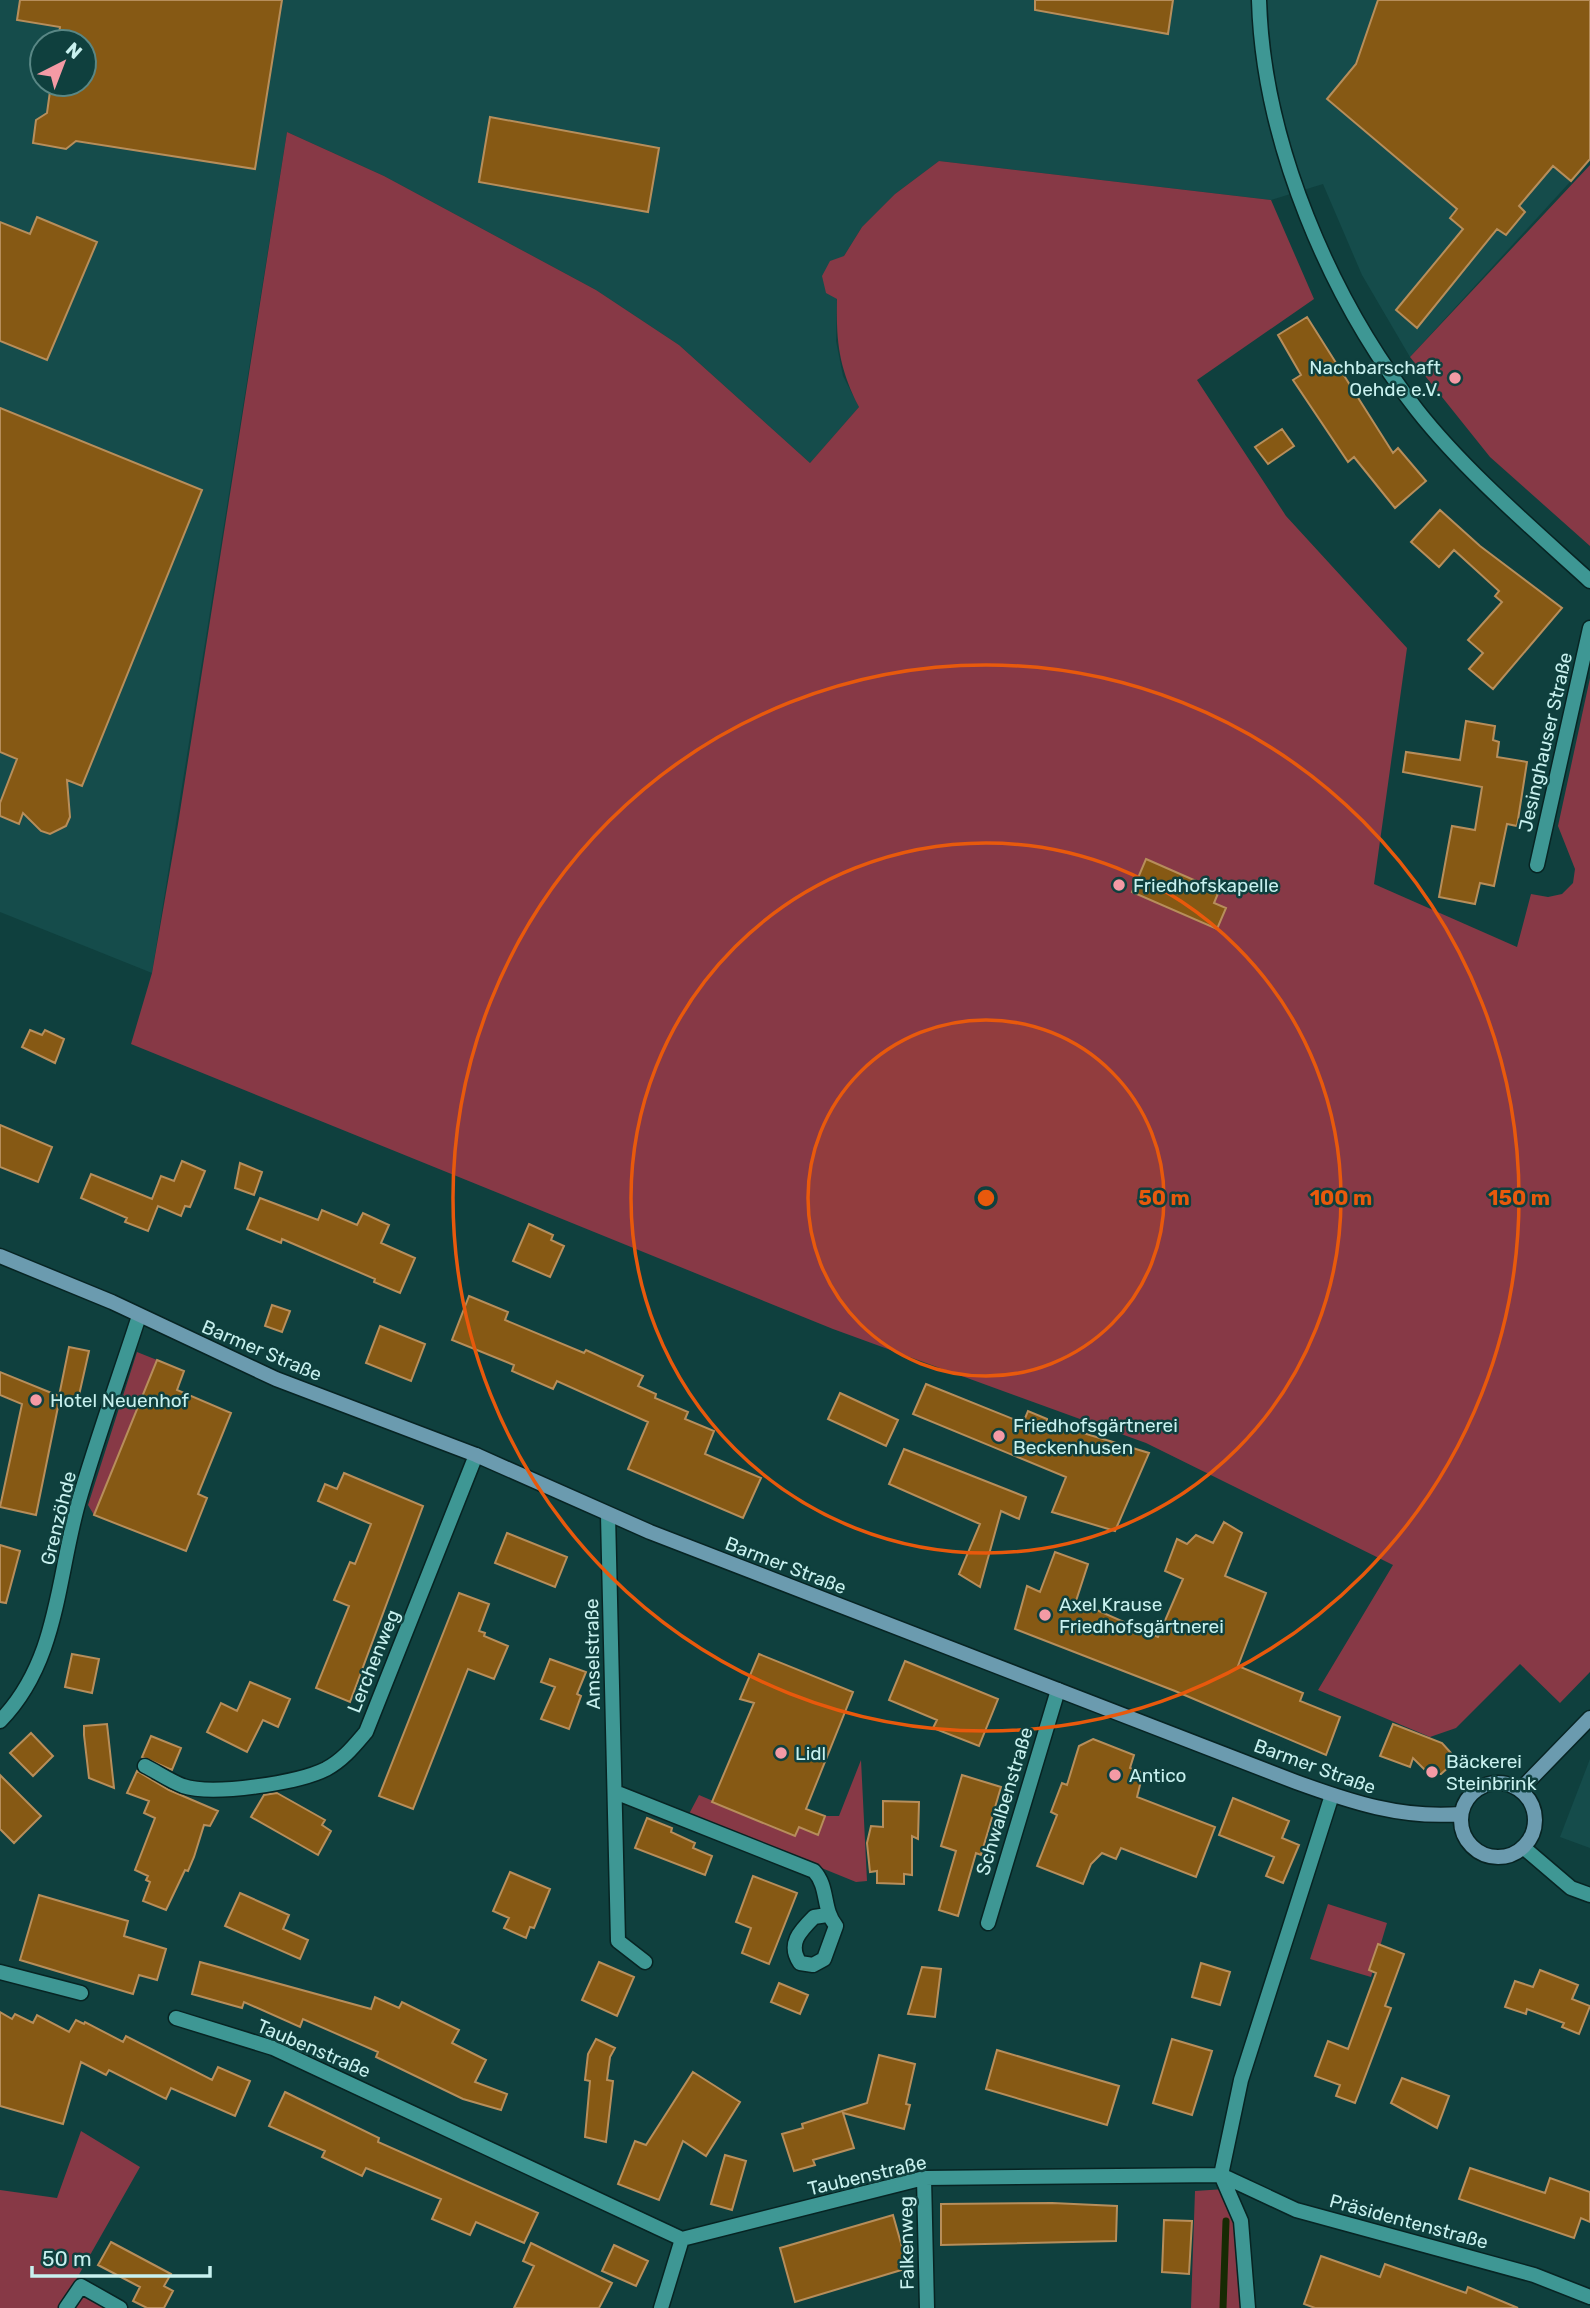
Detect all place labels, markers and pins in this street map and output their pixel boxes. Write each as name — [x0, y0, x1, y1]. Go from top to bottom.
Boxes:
place label: Nachbarschaft Oehde e.V. — [1309, 356, 1442, 401]
marker: Nachbarschaft Oehde e.V. — [1447, 370, 1463, 386]
place label: Friedhofskapelle — [1133, 874, 1279, 897]
marker: Friedhofskapelle — [1111, 877, 1127, 893]
centre of rings — [974, 1186, 998, 1210]
place label: Hotel Neuenhof — [50, 1389, 190, 1412]
marker: Hotel Neuenhof — [28, 1392, 44, 1408]
place label: Friedhofsgärtnerei Beckenhusen — [1013, 1414, 1178, 1459]
marker: Friedhofsgärtnerei Beckenhusen — [991, 1428, 1007, 1444]
place label: Axel Krause Friedhofsgärtnerei — [1059, 1593, 1224, 1638]
marker: Axel Krause Friedhofsgärtnerei — [1037, 1607, 1053, 1623]
place label: Lidl — [795, 1742, 826, 1765]
marker: Lidl — [773, 1745, 789, 1761]
place label: Bäckerei Steinbrink — [1446, 1750, 1537, 1795]
place label: Antico — [1129, 1764, 1187, 1787]
marker: Bäckerei Steinbrink — [1424, 1764, 1440, 1780]
marker: Antico — [1107, 1767, 1123, 1783]

